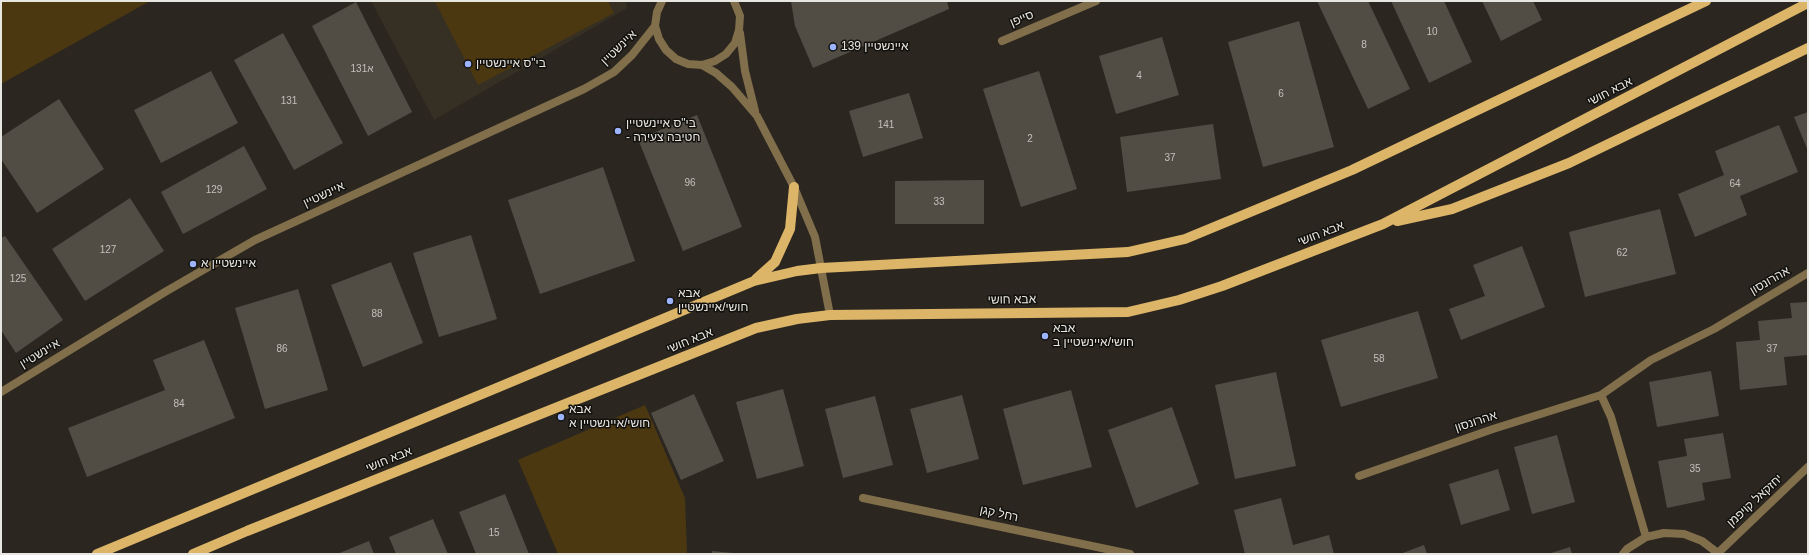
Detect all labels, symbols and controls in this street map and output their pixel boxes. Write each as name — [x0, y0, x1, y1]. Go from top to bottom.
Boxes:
street label: סייפן — [1008, 8, 1036, 30]
house number: 10 — [1426, 26, 1438, 38]
street label: איינשטיין — [598, 27, 640, 69]
house number: 8 — [1361, 39, 1367, 51]
place label: איינשטיין 139 — [841, 40, 908, 54]
marker: איינשטיין 139 — [828, 42, 838, 52]
place label: בי"ס איינשטיין — [476, 57, 546, 71]
marker: בי"ס איינשטיין — [463, 59, 473, 69]
house number: 131א — [351, 63, 373, 75]
house number: 4 — [1136, 70, 1142, 82]
street label: אבא חושי — [1585, 75, 1635, 109]
house number: 6 — [1278, 88, 1284, 100]
house number: 131 — [281, 95, 297, 107]
place label: בי"ס איינשטיין - חטיבה צעירה — [626, 117, 700, 145]
house number: 141 — [878, 119, 894, 131]
marker: בי"ס איינשטיין - חטיבה צעירה — [613, 126, 623, 136]
house number: 2 — [1027, 133, 1033, 145]
house number: 37 — [1164, 152, 1176, 164]
house number: 96 — [684, 177, 696, 189]
house number: 64 — [1729, 178, 1741, 190]
street label: איינשטיין — [301, 179, 347, 211]
house number: 129 — [206, 184, 222, 196]
house number: 33 — [933, 196, 945, 208]
street label: אבא חושי — [1296, 219, 1346, 249]
house number: 127 — [100, 244, 116, 256]
house number: 62 — [1616, 247, 1628, 259]
place label: איינשטיין א — [201, 257, 256, 271]
marker: איינשטיין א — [188, 259, 198, 269]
street label: אהרונסון — [1748, 264, 1792, 298]
house number: 125 — [10, 273, 26, 285]
place label: אבא חושי/איינשטיין — [678, 287, 748, 315]
street label: אבא חושי — [988, 292, 1036, 308]
marker: אבא חושי/איינשטיין — [665, 296, 675, 306]
house number: 88 — [371, 308, 383, 320]
place label: אבא חושי/איינשטיין ב — [1053, 322, 1134, 350]
street label: אבא חושי — [665, 325, 715, 357]
marker: אבא חושי/איינשטיין ב — [1040, 331, 1050, 341]
street label: איינשטיין — [17, 336, 63, 372]
house number: 86 — [276, 343, 288, 355]
house number: 37 — [1766, 343, 1778, 355]
house number: 58 — [1373, 353, 1385, 365]
house number: 84 — [173, 398, 185, 410]
place label: אבא חושי/איינשטיין א — [569, 403, 650, 431]
street label: אהרונסון — [1453, 408, 1499, 436]
marker: אבא חושי/איינשטיין א — [556, 412, 566, 422]
street label: אבא חושי — [364, 444, 414, 476]
house number: 35 — [1689, 463, 1701, 475]
street label: יחזקאל קויפמן — [1724, 472, 1786, 530]
street label: רחל קגן — [978, 503, 1020, 525]
house number: 15 — [488, 527, 500, 539]

